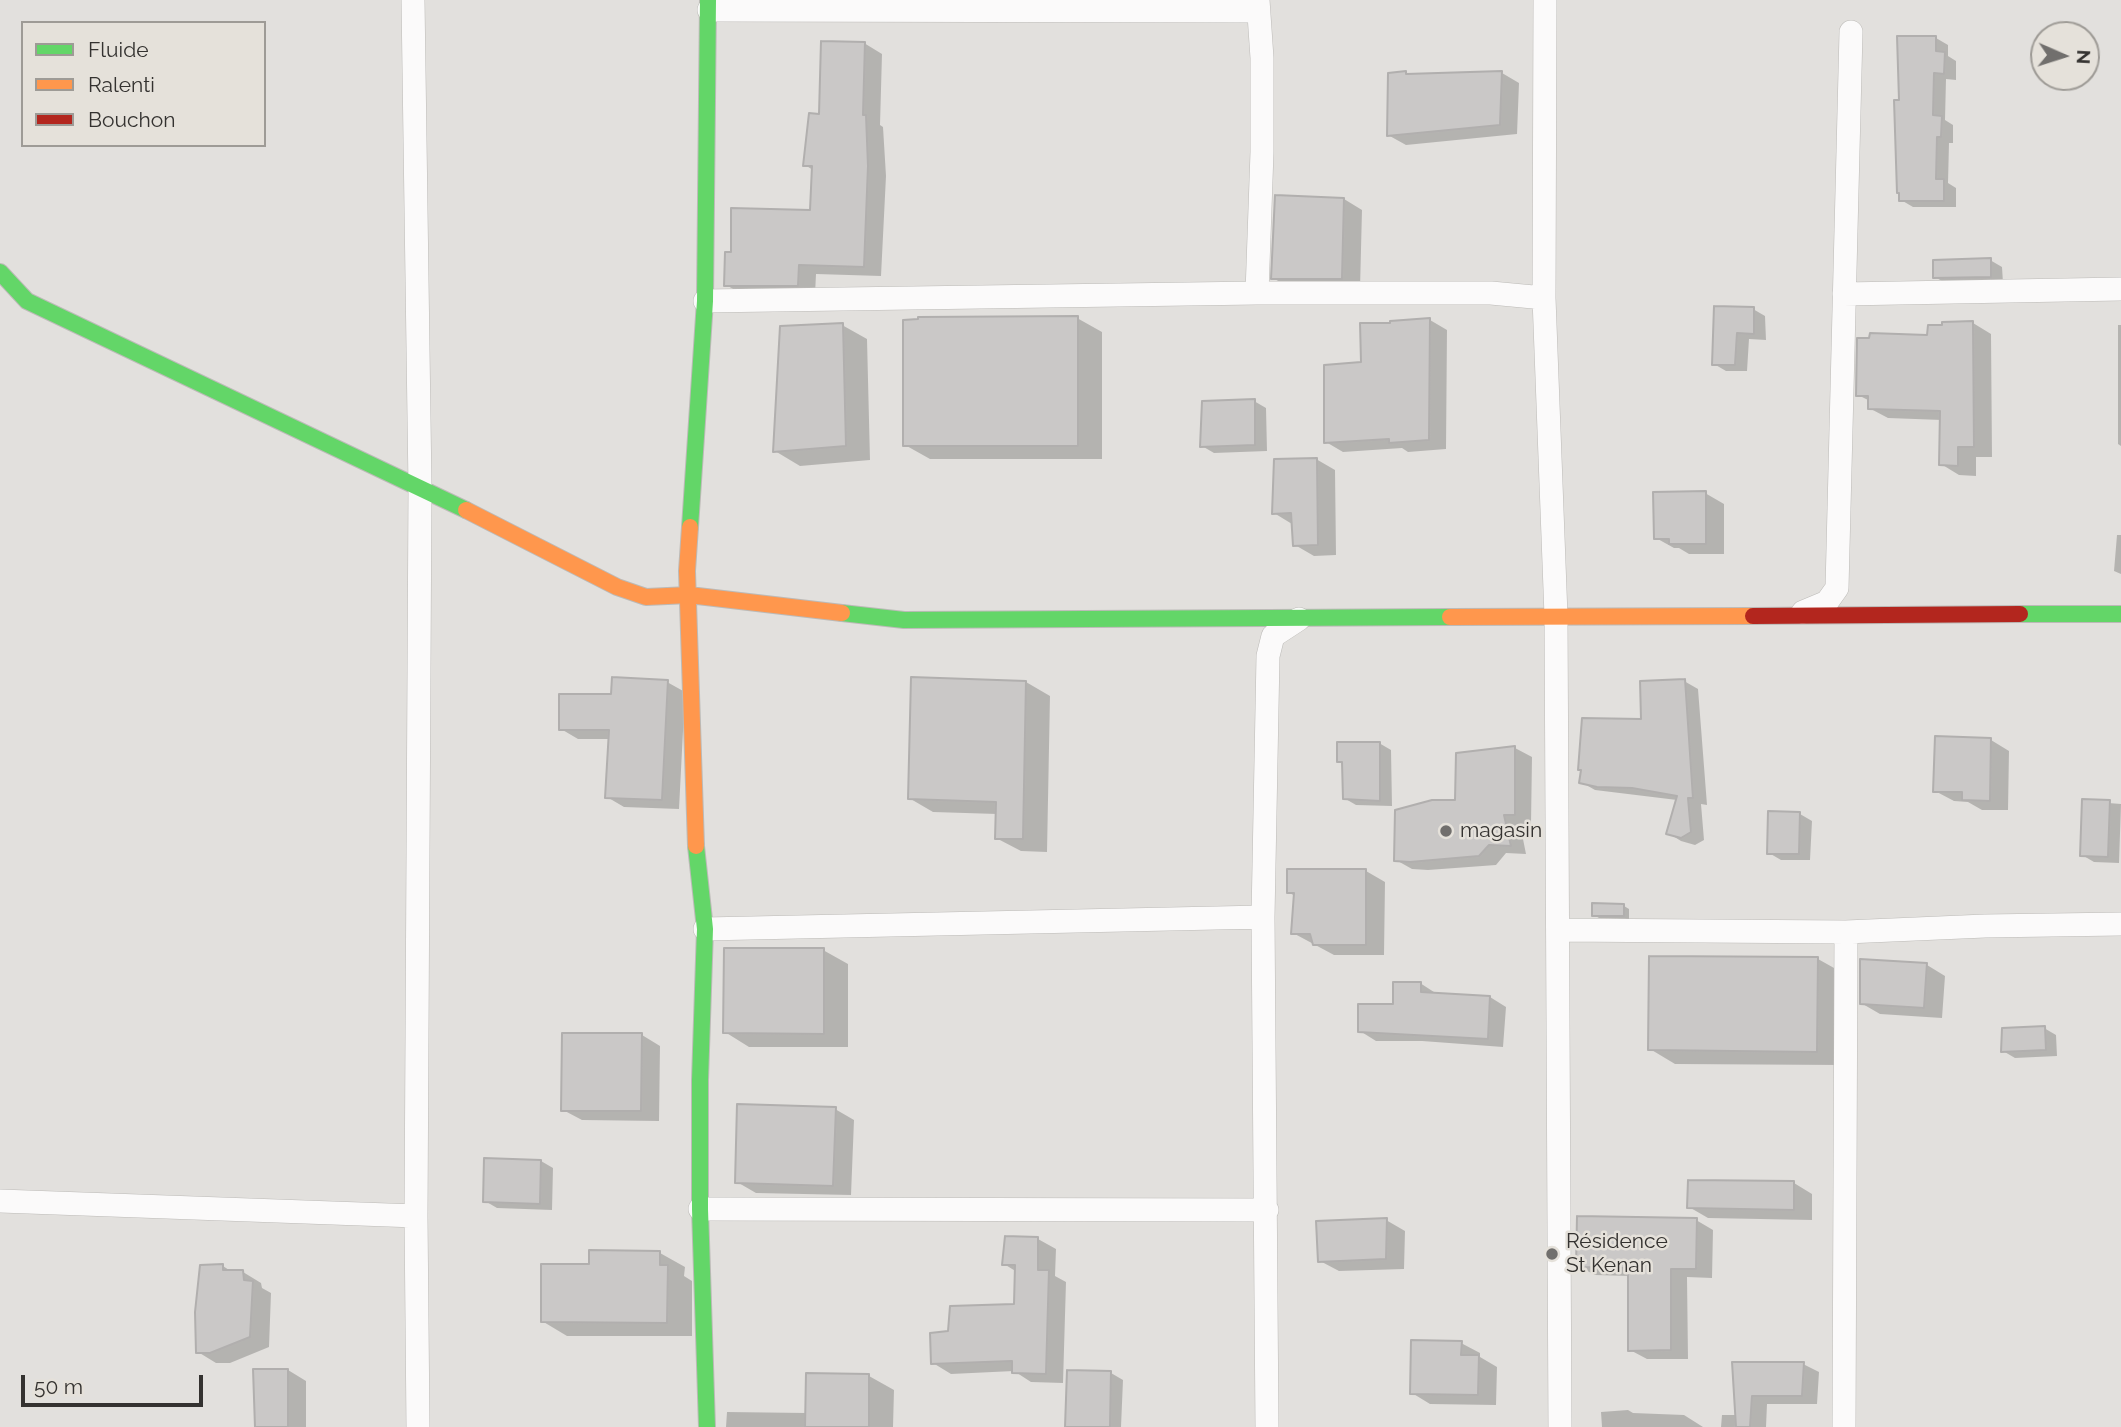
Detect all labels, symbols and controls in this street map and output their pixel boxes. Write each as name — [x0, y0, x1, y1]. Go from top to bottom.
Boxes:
legend — [21, 21, 266, 147]
north arrow — [2030, 21, 2100, 91]
text: Fluide — [88, 37, 149, 62]
text: N — [2073, 49, 2095, 65]
text: Ralenti — [88, 72, 155, 97]
text: Bouchon — [88, 107, 175, 132]
place label: magasin — [1460, 818, 1542, 844]
marker: magasin — [1438, 823, 1454, 839]
place label: Résidence St Kenan — [1566, 1229, 1668, 1279]
marker: Résidence St Kenan — [1544, 1246, 1560, 1262]
scale bar — [24, 1360, 206, 1404]
text: 50 m — [34, 1374, 83, 1399]

